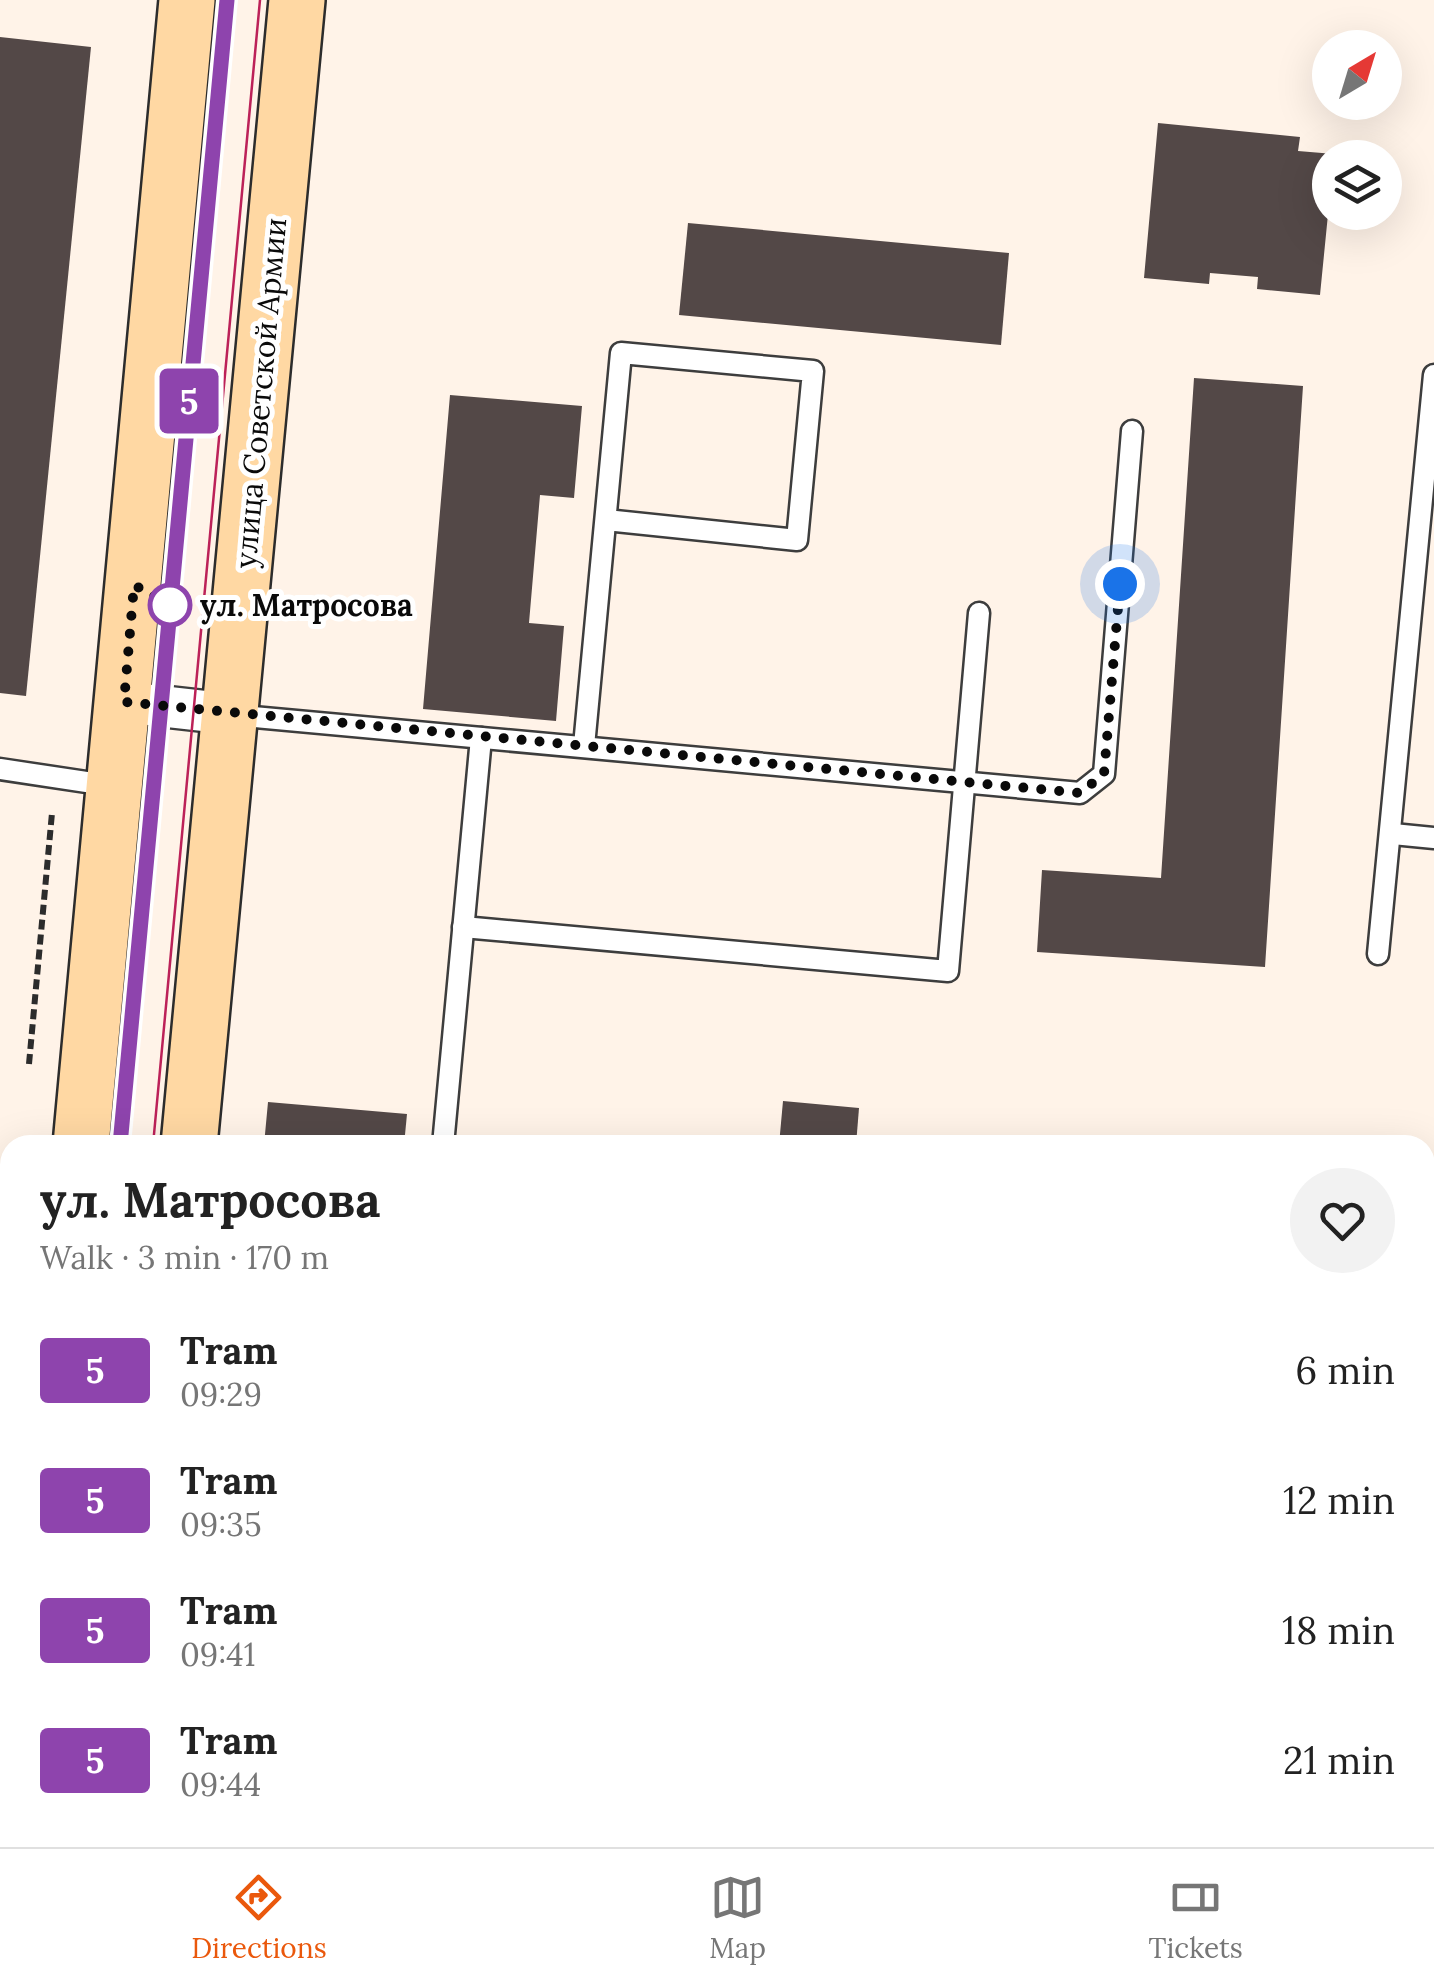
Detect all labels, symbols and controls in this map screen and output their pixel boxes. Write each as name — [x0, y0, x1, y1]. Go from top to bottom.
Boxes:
north arrow — [1312, 30, 1402, 120]
map controls — [1312, 30, 1402, 230]
button: layers — [1312, 140, 1402, 230]
street label: улица Советской Армии — [226, 216, 295, 570]
line badge: 5 — [156, 368, 222, 434]
text: 5 — [180, 379, 198, 424]
your location — [1095, 559, 1145, 609]
marker: ул. Матросова — [149, 584, 191, 626]
place label: ул. Матросова — [200, 586, 413, 625]
button: heart — [1290, 1168, 1395, 1273]
text: ул. Матросова — [40, 1169, 380, 1230]
text: Walk · 3 min · 170 m — [40, 1237, 329, 1278]
text: Tram — [180, 1326, 277, 1374]
text: 6 min — [1295, 1346, 1395, 1394]
text: 5 — [86, 1348, 104, 1393]
text: 09:29 — [180, 1374, 262, 1415]
text: Tram — [180, 1456, 277, 1504]
text: 12 min — [1283, 1476, 1395, 1524]
text: 5 — [86, 1478, 104, 1523]
text: 09:35 — [180, 1504, 262, 1545]
text: Tram — [180, 1586, 277, 1634]
text: 18 min — [1282, 1606, 1395, 1654]
text: 5 — [86, 1608, 104, 1653]
text: 09:41 — [180, 1634, 255, 1675]
text: Tram — [180, 1716, 277, 1764]
text: 21 min — [1283, 1736, 1395, 1784]
text: 5 — [86, 1738, 104, 1783]
text: 09:44 — [180, 1764, 261, 1805]
tab: Directions — [191, 1870, 327, 1966]
tab: Map — [709, 1870, 766, 1966]
tab: Tickets — [1148, 1870, 1243, 1966]

